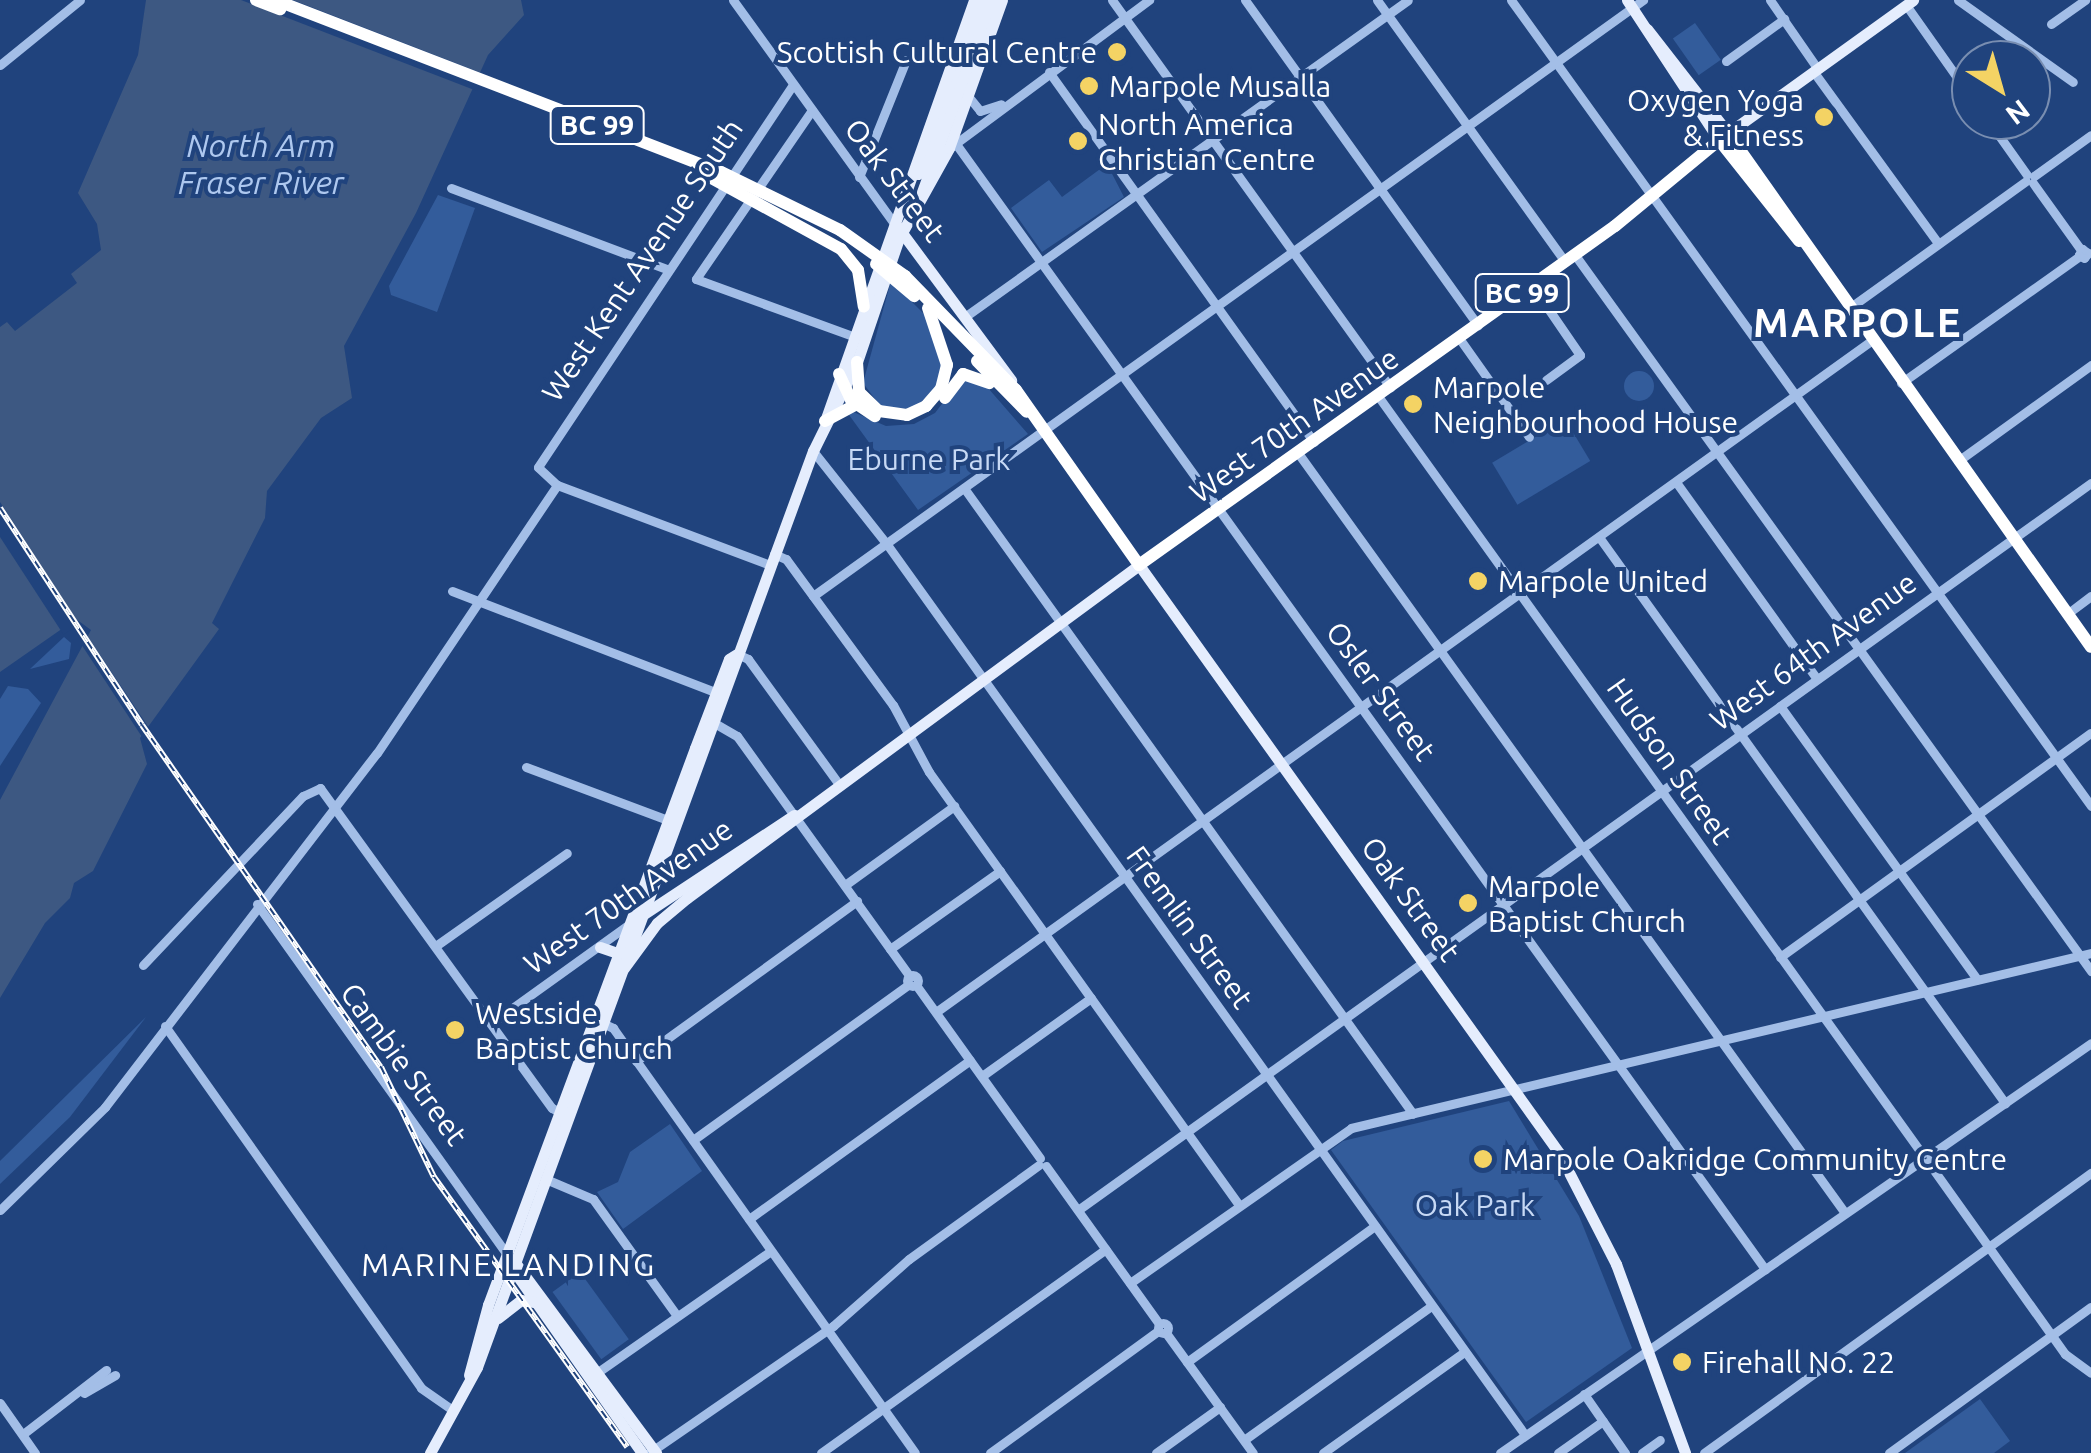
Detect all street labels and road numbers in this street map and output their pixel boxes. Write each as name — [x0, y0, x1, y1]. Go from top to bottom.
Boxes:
road number: BC 99 — [550, 102, 644, 148]
street label: Oak Street — [837, 111, 953, 249]
street label: West Kent Avenue South — [534, 112, 750, 408]
road number: BC 99 — [1474, 270, 1570, 316]
street label: West 70th Avenue — [1183, 340, 1405, 510]
street label: West 64th Avenue — [1703, 564, 1923, 738]
street label: Osler Street — [1319, 615, 1443, 767]
street label: Hudson Street — [1600, 671, 1740, 851]
street label: West 70th Avenue — [517, 811, 739, 981]
street label: Oak Street — [1354, 830, 1468, 968]
street label: Fremlin Street — [1119, 839, 1261, 1015]
street label: Cambie Street — [333, 976, 475, 1152]

